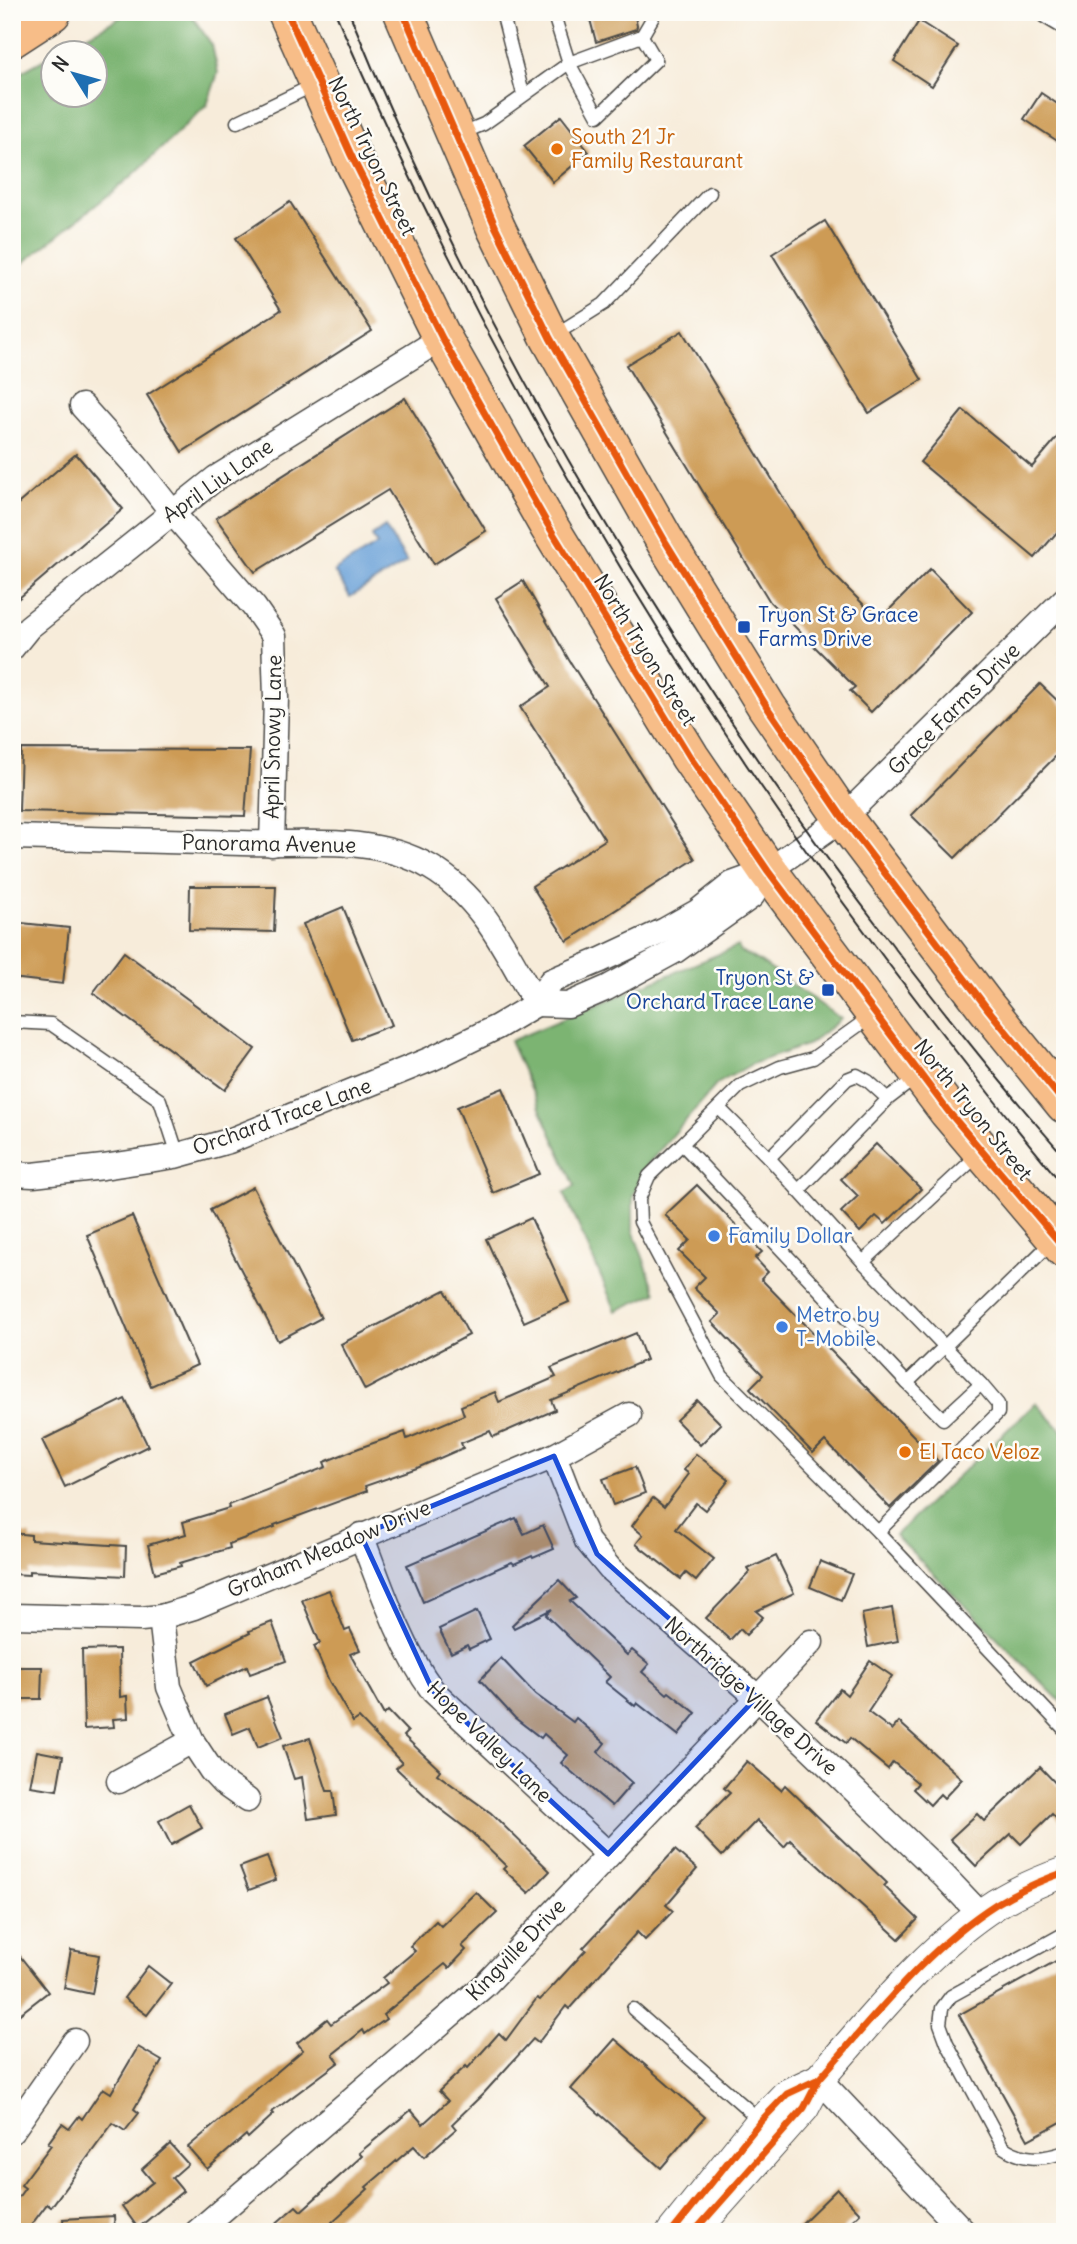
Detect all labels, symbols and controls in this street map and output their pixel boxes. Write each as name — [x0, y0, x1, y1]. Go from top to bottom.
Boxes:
north arrow — [38, 38, 108, 108]
text: N — [47, 51, 74, 76]
street label: North Tryon Street — [322, 72, 423, 240]
place label: South 21 Jr Family Restaurant — [571, 123, 743, 174]
marker: South 21 Jr Family Restaurant — [549, 141, 565, 157]
street label: April Liu Lane — [157, 433, 278, 529]
street label: North Tryon Street — [588, 569, 703, 731]
place label: Tryon St & Grace Farms Drive — [758, 601, 918, 652]
marker: Tryon St & Grace Farms Drive — [736, 619, 752, 635]
street label: Grace Farms Drive — [882, 637, 1025, 780]
street label: April Snowy Lane — [258, 655, 287, 819]
street label: Panorama Avenue — [182, 828, 356, 859]
place label: Tryon St & Orchard Trace Lane — [626, 964, 814, 1015]
marker: Tryon St & Orchard Trace Lane — [820, 982, 836, 998]
street label: North Tryon Street — [908, 1034, 1039, 1186]
street label: Orchard Trace Lane — [189, 1072, 375, 1161]
place label: Family Dollar — [728, 1222, 853, 1249]
marker: Family Dollar — [706, 1228, 722, 1244]
place label: Metro by T-Mobile — [796, 1301, 880, 1352]
marker: Metro by T-Mobile — [774, 1319, 790, 1335]
place label: El Taco Veloz — [919, 1438, 1040, 1465]
marker: El Taco Veloz — [897, 1444, 913, 1460]
street label: Graham Meadow Drive — [223, 1493, 435, 1604]
street label: Northridge Village Drive — [659, 1611, 844, 1781]
street label: Hope Valley Lane — [421, 1675, 558, 1808]
street label: Kingville Drive — [460, 1893, 571, 2006]

